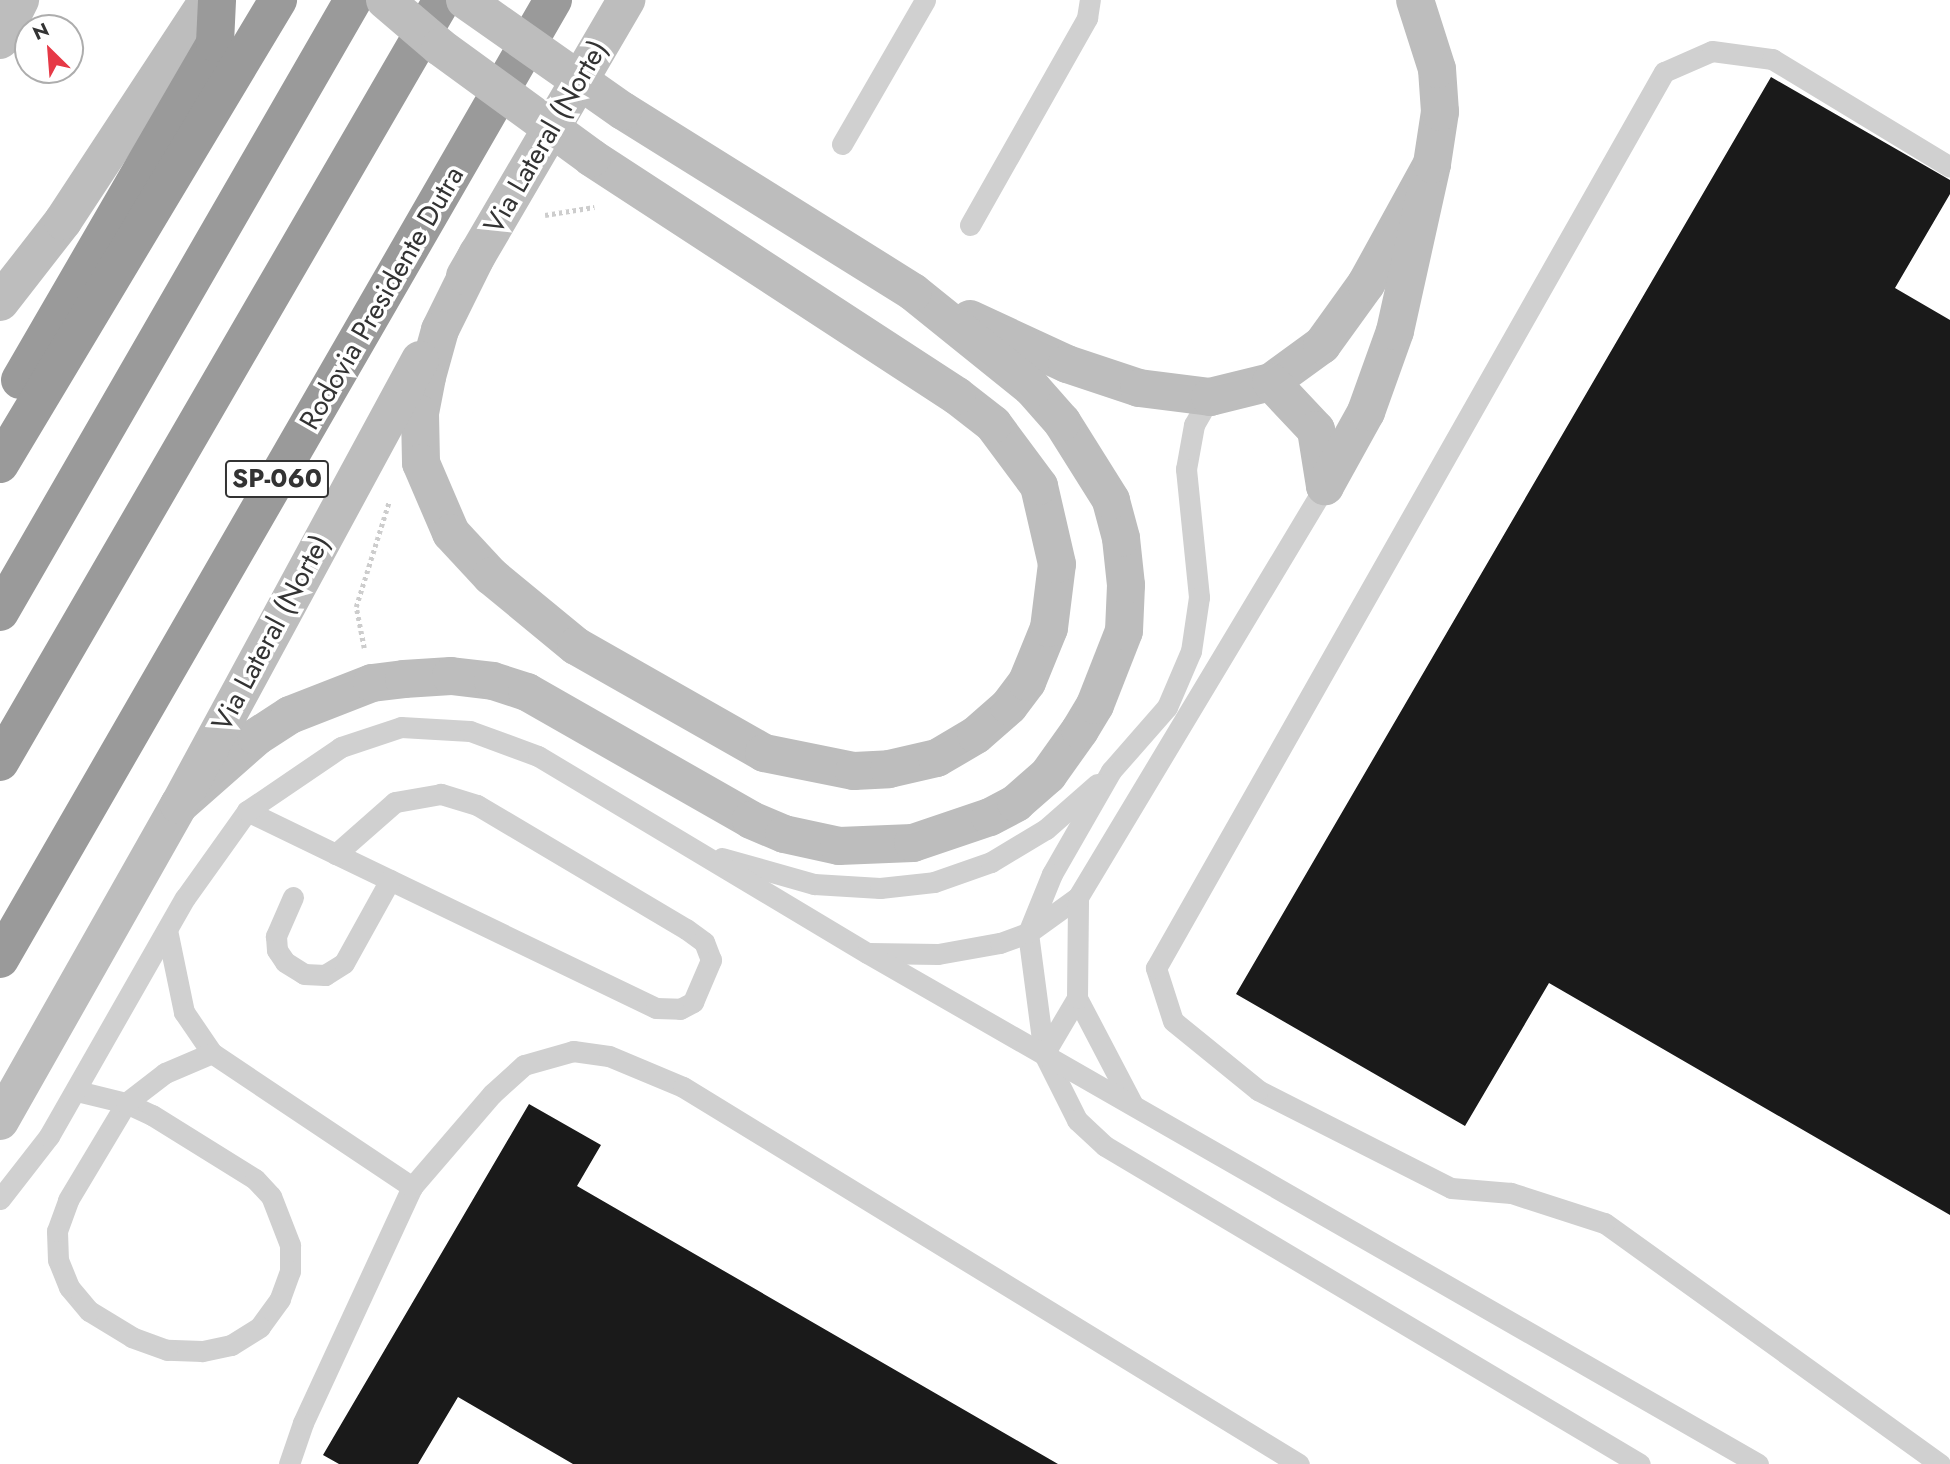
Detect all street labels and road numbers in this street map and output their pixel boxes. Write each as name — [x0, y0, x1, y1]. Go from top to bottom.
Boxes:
street label: Via Lateral (Norte) — [477, 34, 615, 240]
street label: Rodovia Presidente Dutra — [293, 160, 471, 436]
road number: SP-060 — [224, 457, 330, 502]
street label: Via Lateral (Norte) — [205, 529, 337, 737]

